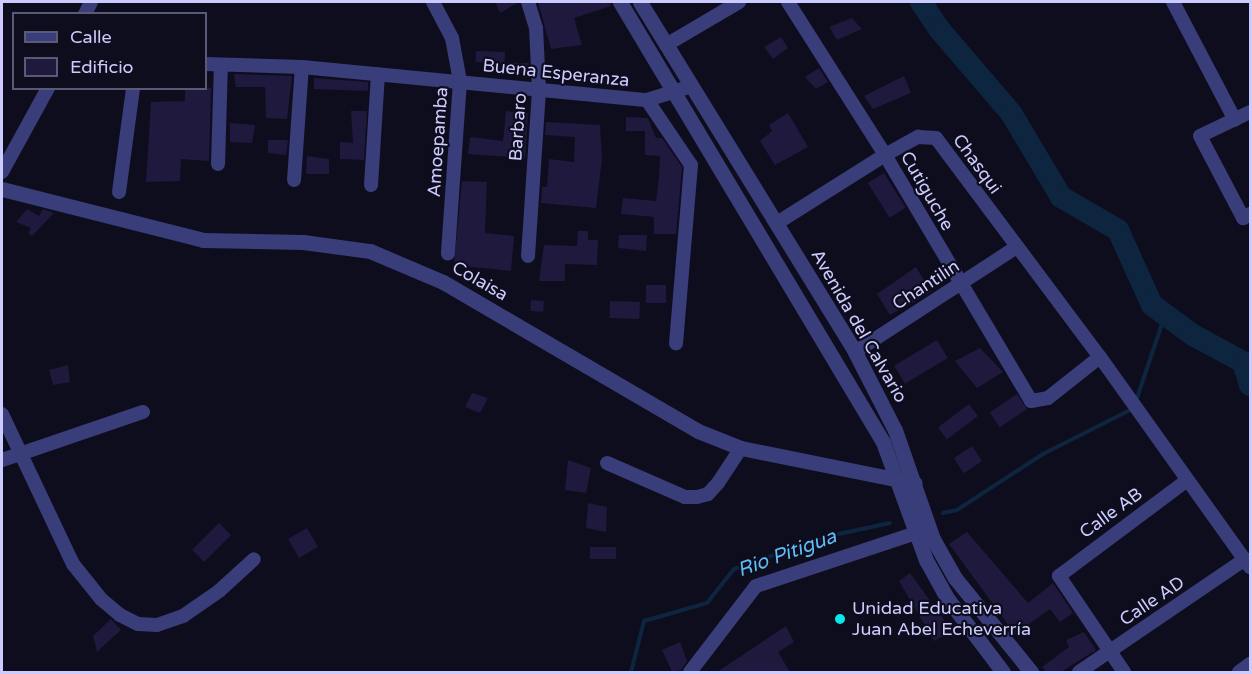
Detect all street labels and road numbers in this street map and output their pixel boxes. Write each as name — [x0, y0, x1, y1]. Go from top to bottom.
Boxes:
street label: Buena Esperanza — [481, 55, 631, 91]
street label: Amoepamba — [423, 86, 453, 198]
street label: Barbaro — [505, 92, 531, 162]
street label: Chasqui — [948, 130, 1006, 198]
street label: Cutiguche — [896, 148, 958, 234]
street label: Avenida del Calvario — [806, 245, 912, 407]
street label: Chantilin — [888, 255, 964, 315]
street label: Colaisa — [448, 256, 512, 306]
street label: Calle AB — [1075, 483, 1147, 543]
street label: Calle AD — [1116, 572, 1188, 630]

